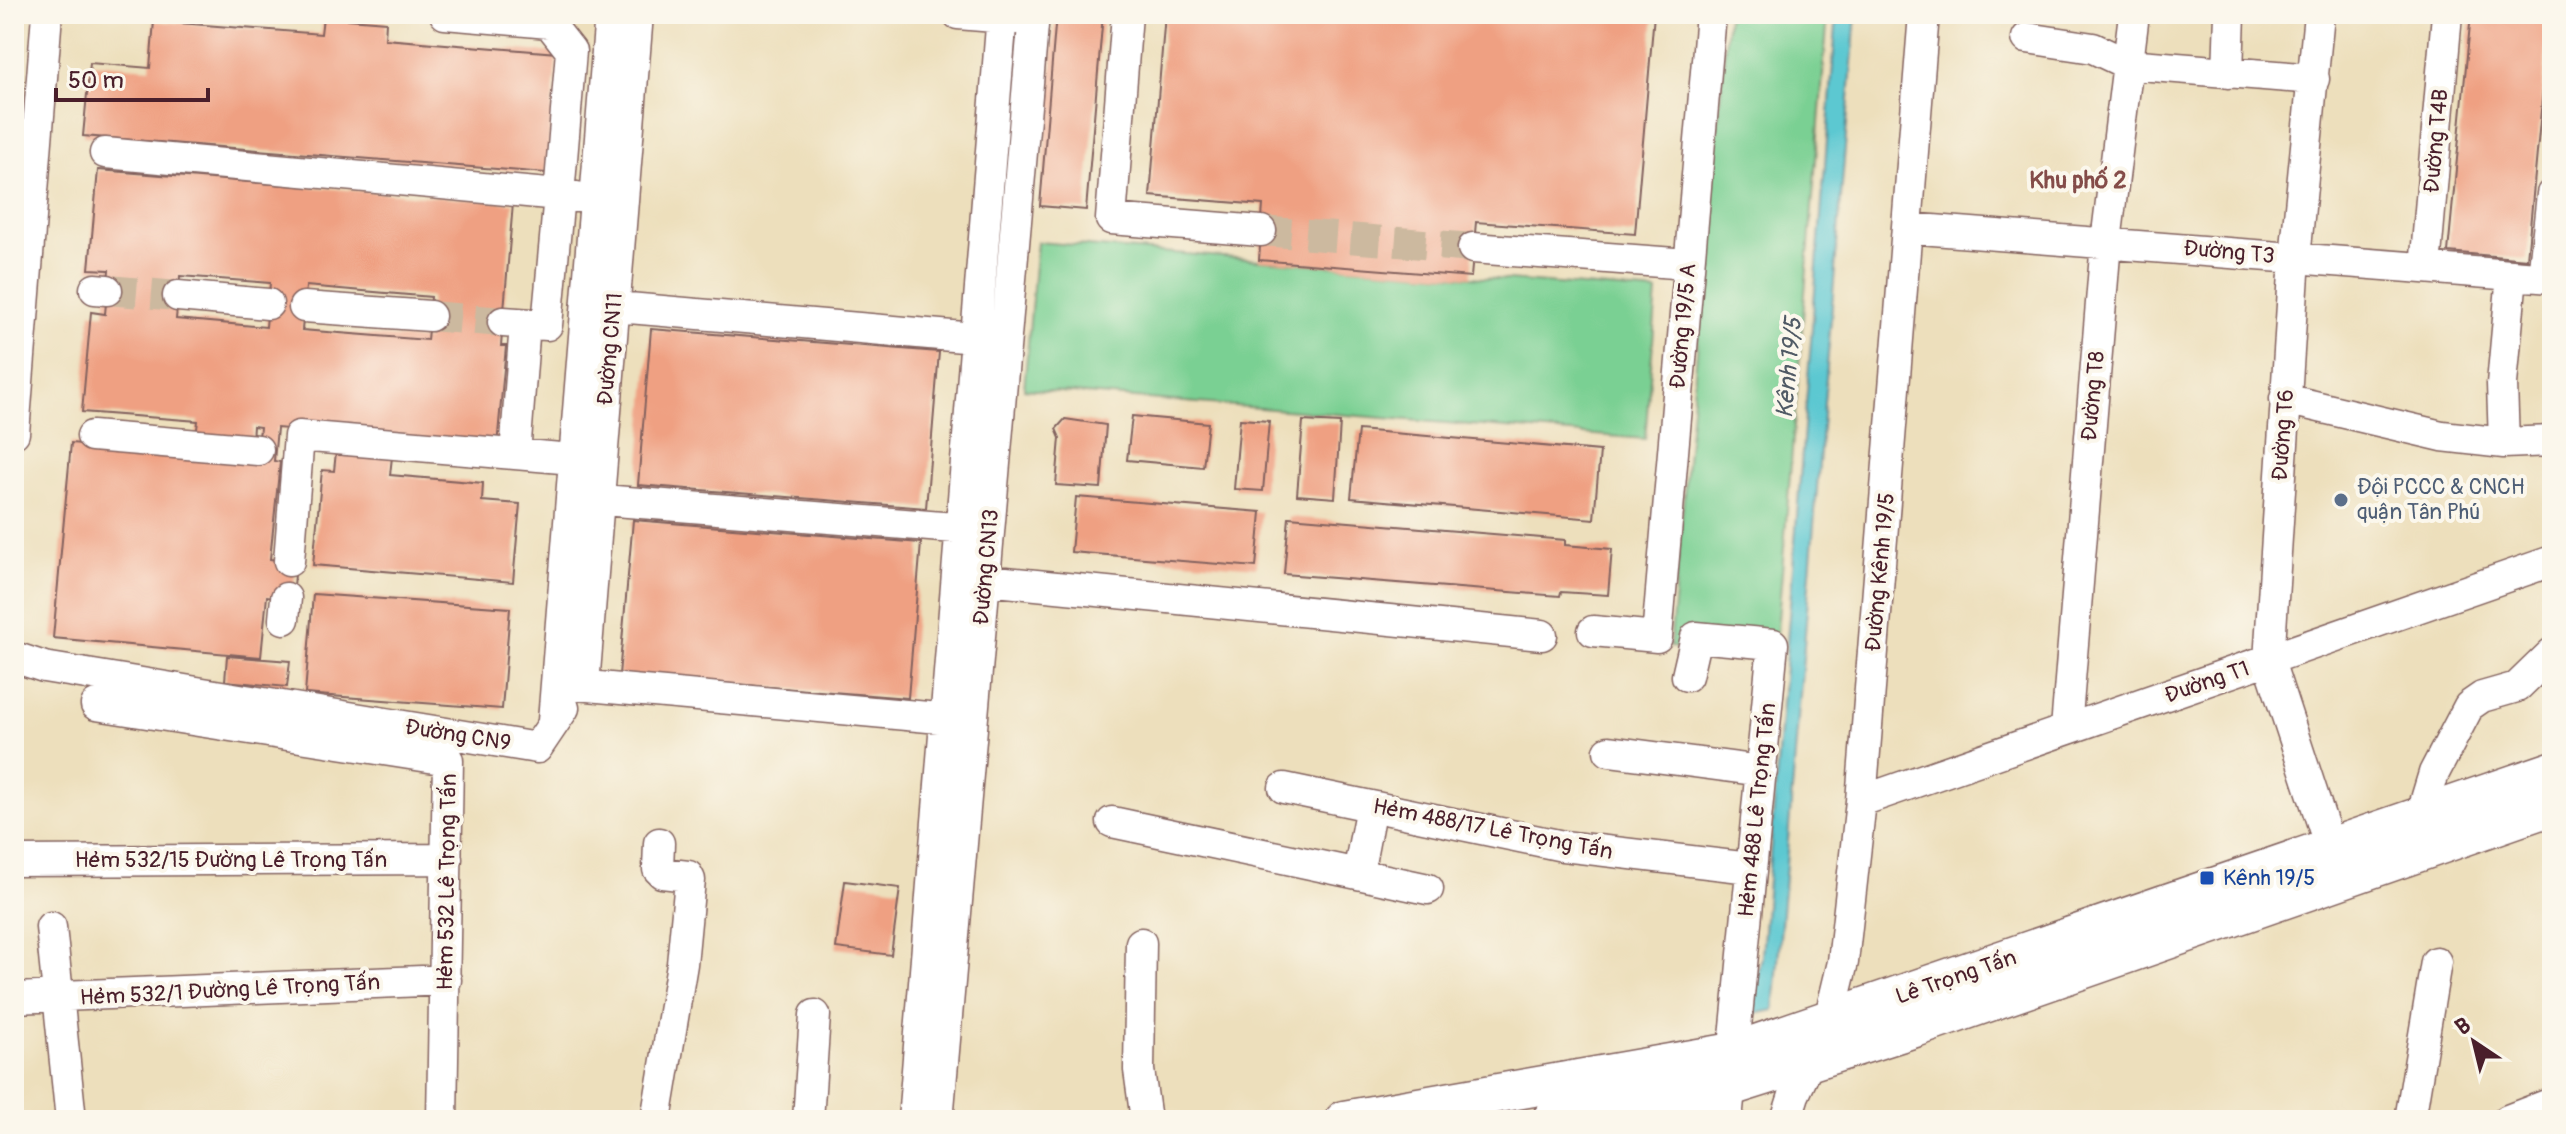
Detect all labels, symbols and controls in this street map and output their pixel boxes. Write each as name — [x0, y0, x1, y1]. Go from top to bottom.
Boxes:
scale bar — [56, 52, 208, 102]
text: 50 m — [68, 66, 124, 95]
street label: Đường T4B — [2418, 88, 2454, 194]
district label: Khu phố 2 — [2029, 166, 2127, 195]
street label: Đường T3 — [2182, 234, 2276, 270]
street label: Đường 19/5 A — [1664, 262, 1702, 390]
street label: Đường CN11 — [591, 292, 629, 406]
water label: Kênh 19/5 — [1770, 314, 1808, 419]
street label: Đường T8 — [2075, 350, 2111, 442]
street label: Đường T6 — [2266, 388, 2300, 482]
place label: Đội PCCC & CNCH quận Tân Phú — [2357, 473, 2525, 526]
street label: Đường Kênh 19/5 — [1859, 491, 1901, 653]
marker: Đội PCCC & CNCH quận Tân Phú — [2332, 491, 2350, 509]
street label: Đường CN13 — [967, 508, 1005, 626]
street label: Đường T1 — [2161, 654, 2253, 710]
street label: Hẻm 488 Lê Trọng Tấn — [1732, 701, 1782, 919]
street label: Đường CN9 — [403, 713, 513, 757]
street label: Hẻm 532 Lê Trọng Tấn — [431, 773, 463, 991]
street label: Hẻm 488/17 Lê Trọng Tấn — [1371, 792, 1615, 866]
street label: Hẻm 532/15 Đường Lê Trọng Tấn — [75, 846, 387, 874]
place label: Kênh 19/5 — [2223, 864, 2315, 892]
marker: Kênh 19/5 — [2198, 869, 2216, 887]
street label: Lê Trọng Tấn — [1892, 943, 2020, 1011]
street label: Hẻm 532/1 Đường Lê Trọng Tấn — [79, 968, 381, 1012]
north arrow — [2434, 1002, 2514, 1082]
text: B — [2450, 1011, 2476, 1041]

